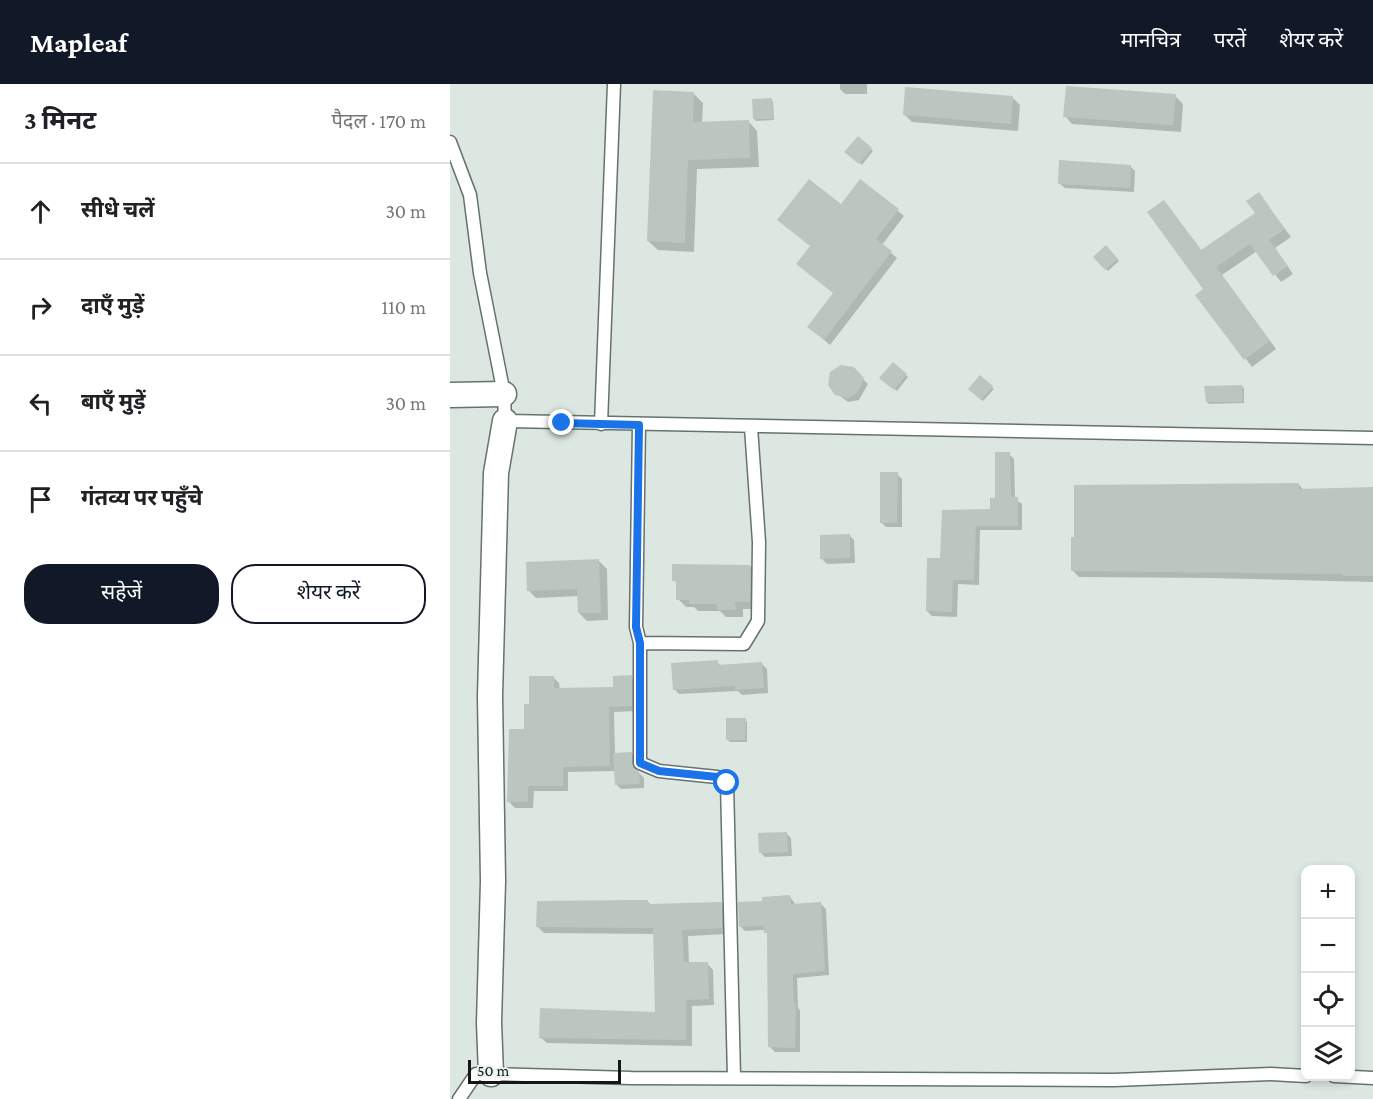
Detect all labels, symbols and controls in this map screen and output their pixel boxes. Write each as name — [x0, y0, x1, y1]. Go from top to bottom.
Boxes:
text: Mapleaf — [30, 27, 127, 58]
text: मानचित्र — [1121, 28, 1181, 52]
text: परतें — [1214, 28, 1246, 52]
text: शेयर करें — [1279, 28, 1343, 52]
text: 3 मिनट — [24, 106, 96, 135]
text: पैदल · 170 m — [331, 110, 426, 132]
icon: ahead — [24, 195, 57, 228]
text: सीधे चलें — [81, 197, 155, 222]
text: 30 m — [385, 200, 426, 222]
icon: right — [24, 291, 57, 324]
text: दाएँ मुड़ें — [81, 293, 144, 318]
text: 110 m — [382, 296, 426, 318]
icon: left — [24, 387, 57, 420]
text: बाएँ मुड़ें — [81, 389, 146, 414]
text: 30 m — [385, 392, 426, 414]
route end — [548, 409, 574, 435]
icon: arrive — [24, 483, 57, 516]
text: गंतव्य पर पहुँचे — [81, 485, 203, 510]
button: सहेजें — [24, 564, 219, 624]
button: शेयर करें — [231, 564, 426, 624]
route start — [713, 769, 739, 795]
map controls — [1301, 865, 1355, 1081]
button: + — [1301, 865, 1355, 919]
button: − — [1301, 919, 1355, 973]
button: locate — [1301, 973, 1355, 1027]
button: layers — [1301, 1027, 1355, 1081]
scale bar — [468, 1057, 621, 1084]
text: 50 m — [477, 1062, 509, 1079]

